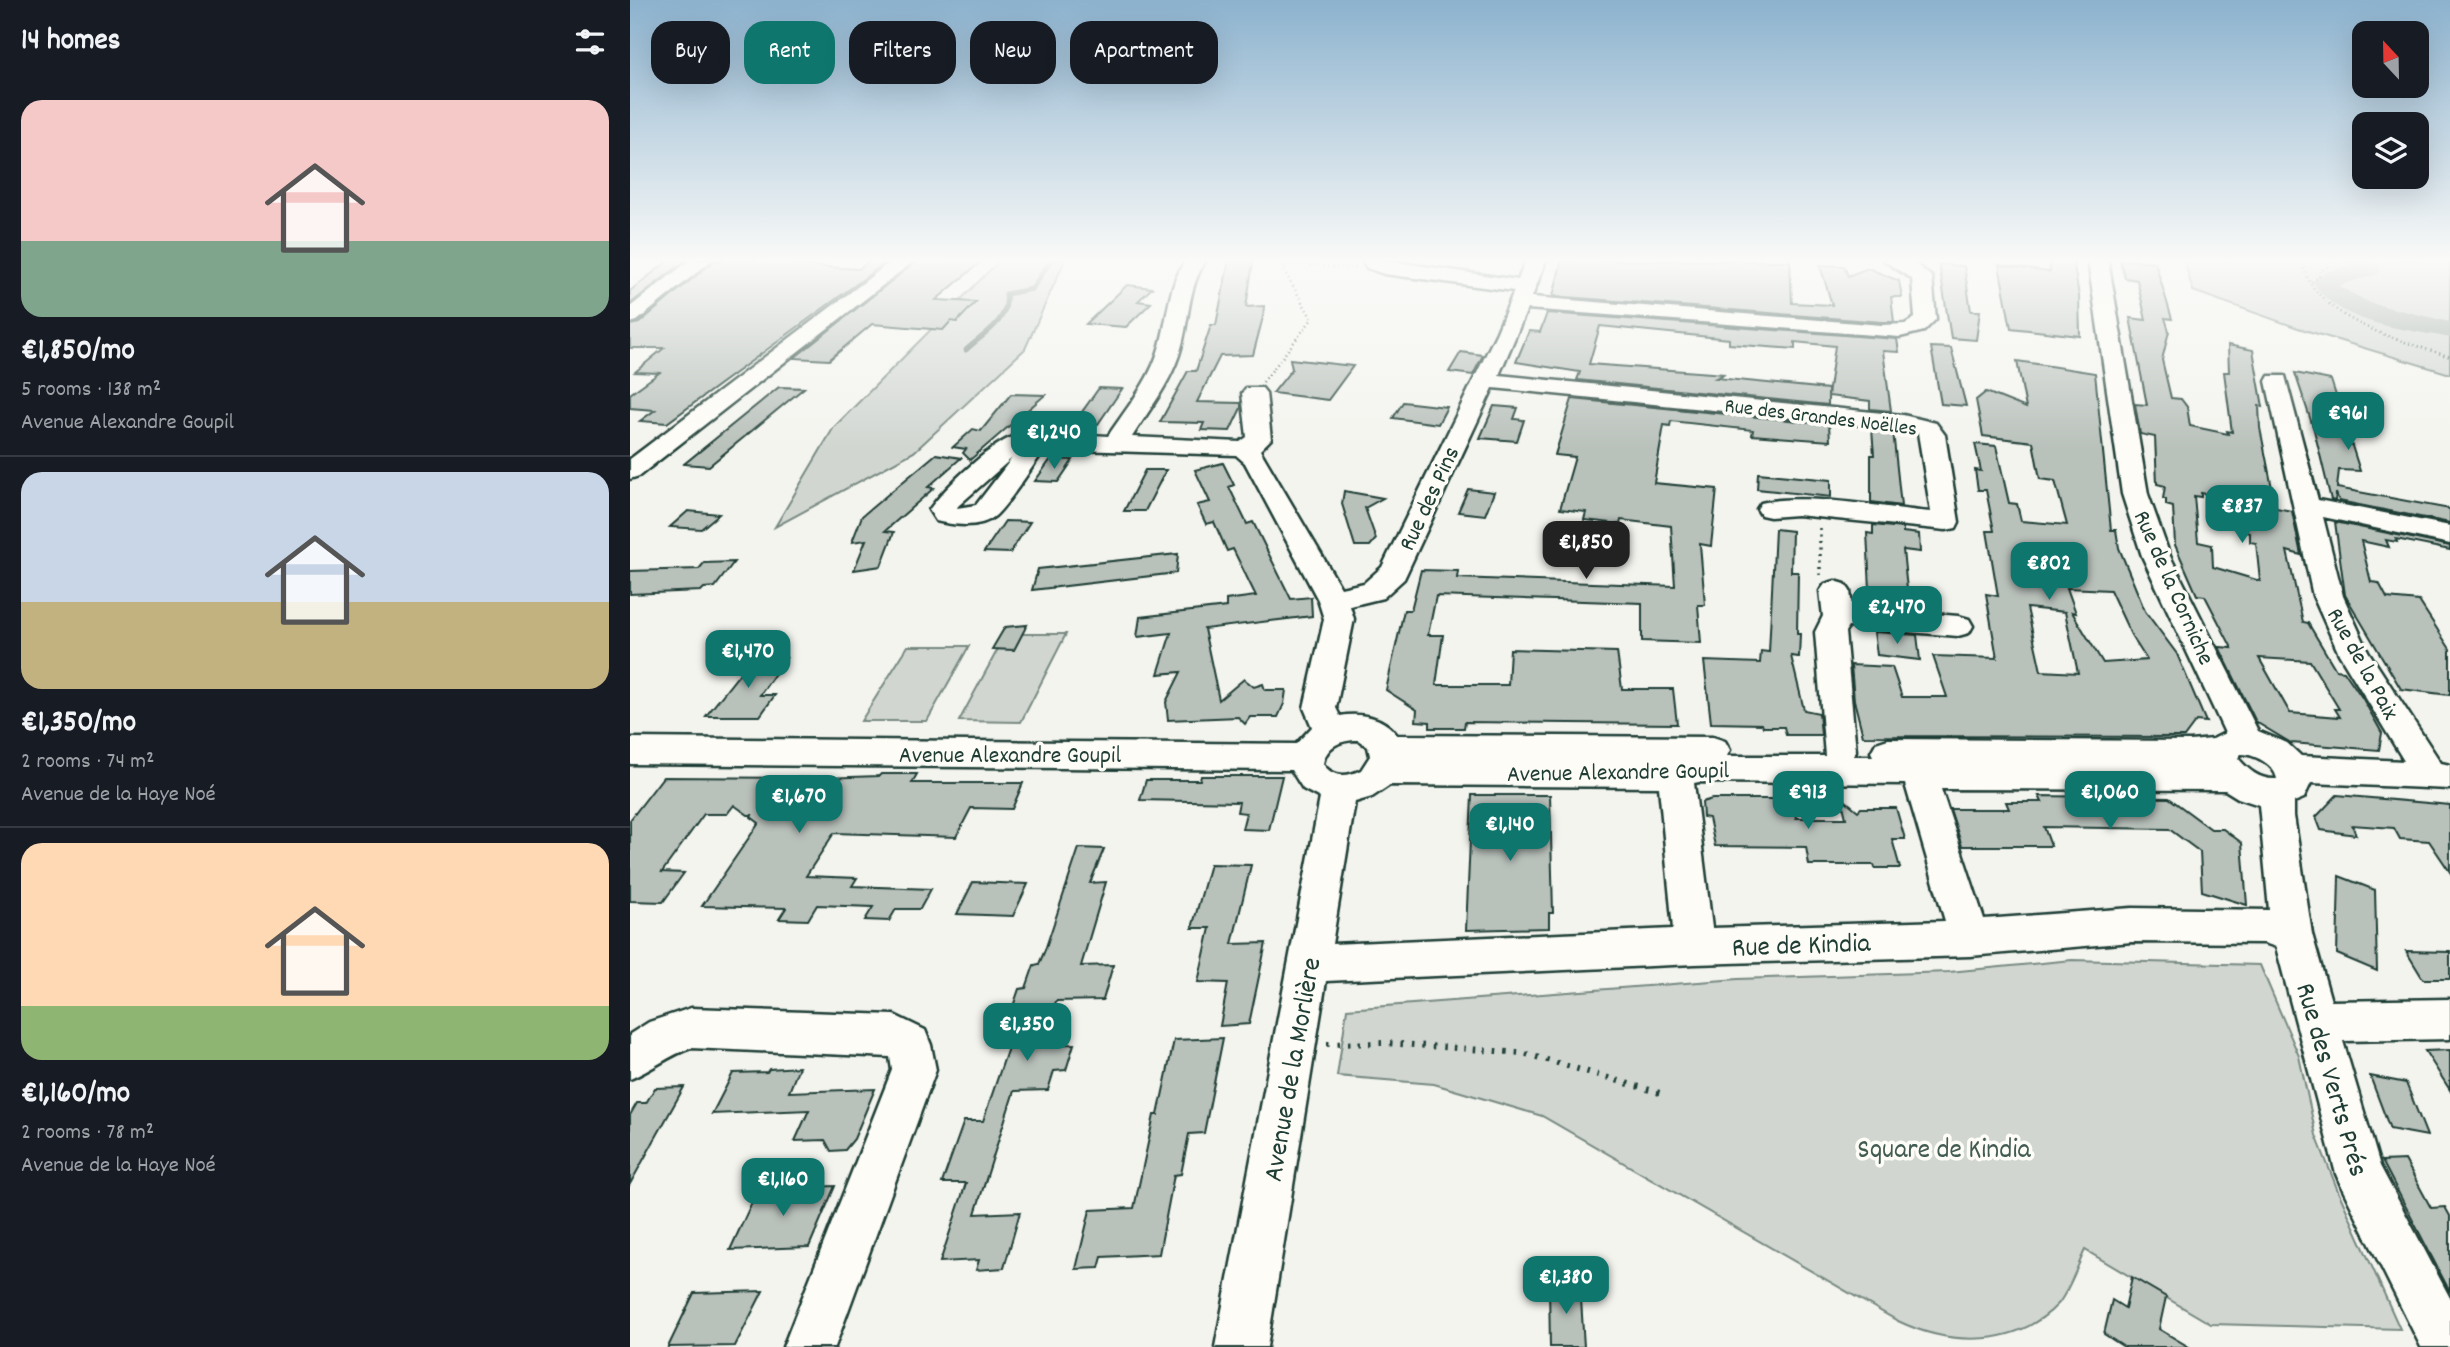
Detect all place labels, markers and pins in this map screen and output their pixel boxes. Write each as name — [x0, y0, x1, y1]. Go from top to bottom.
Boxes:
pin: €961 — [2307, 392, 2389, 452]
pin: €1,240 — [997, 412, 1111, 471]
pin: €837 — [2201, 486, 2283, 545]
pin: €1,850 — [1529, 522, 1643, 581]
pin: €802 — [2008, 542, 2090, 602]
pin: €2,470 — [1840, 586, 1954, 646]
pin: €1,470 — [691, 630, 805, 690]
pin: €913 — [1767, 772, 1849, 831]
pin: €1,060 — [2053, 772, 2167, 831]
pin: €1,670 — [742, 776, 856, 835]
pin: €1,140 — [1453, 804, 1567, 863]
pin: €1,350 — [970, 1004, 1084, 1063]
pin: €1,160 — [726, 1158, 840, 1218]
pin: €1,380 — [1509, 1256, 1623, 1316]

